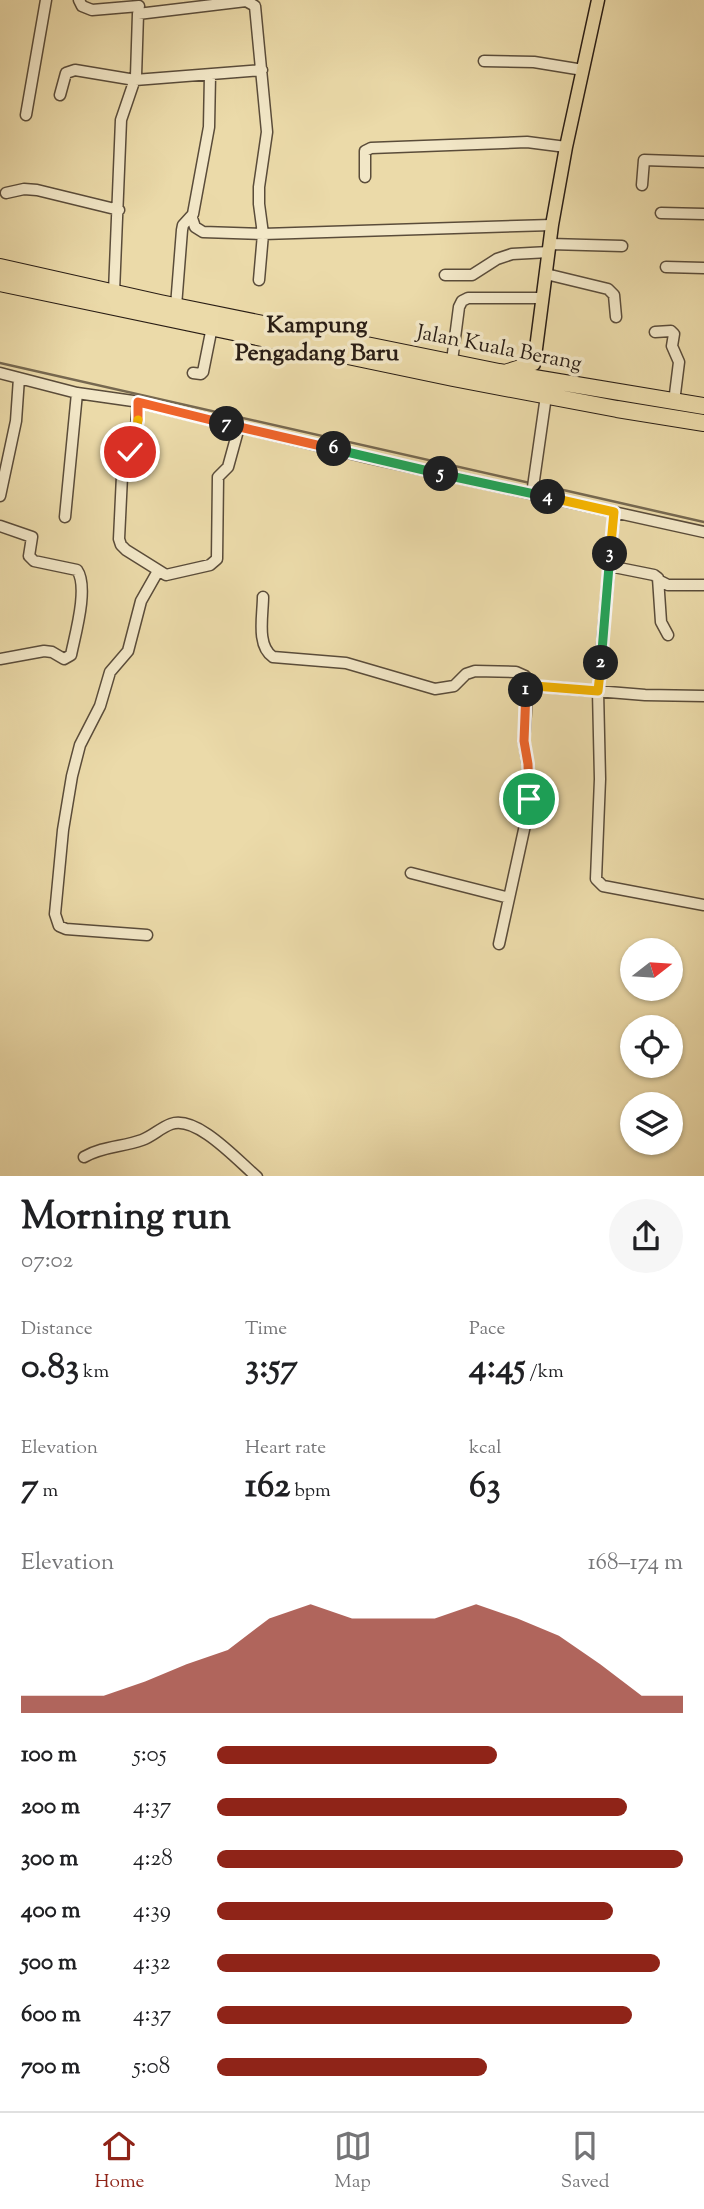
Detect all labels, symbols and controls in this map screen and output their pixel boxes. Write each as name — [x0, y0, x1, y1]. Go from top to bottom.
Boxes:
district label: Kampung Pengadang Baru — [235, 309, 399, 371]
street label: Jalan Kuala Berang — [413, 318, 584, 380]
pin: 7 — [210, 406, 244, 442]
text: 7 — [222, 410, 231, 437]
pin — [100, 422, 160, 482]
pin: 6 — [316, 432, 352, 466]
icon: check — [111, 433, 149, 471]
text: 6 — [329, 435, 338, 462]
pin: 5 — [424, 456, 458, 491]
text: 5 — [437, 460, 444, 487]
pin: 4 — [530, 480, 566, 514]
text: 4 — [543, 483, 552, 510]
pin: 3 — [592, 536, 628, 572]
text: 3 — [606, 540, 613, 567]
pin: 2 — [584, 646, 618, 680]
text: 2 — [596, 649, 605, 676]
pin: 1 — [508, 672, 544, 708]
text: 1 — [522, 676, 529, 703]
pin — [499, 769, 559, 829]
icon: arrive — [510, 780, 548, 818]
north arrow — [620, 938, 682, 1001]
map controls — [620, 938, 683, 1155]
button: locate — [620, 1015, 683, 1078]
button: layers — [620, 1092, 683, 1155]
text: Morning run — [21, 1192, 231, 1246]
button: share — [609, 1199, 683, 1273]
text: 07:02 — [21, 1245, 73, 1278]
text: Distance — [21, 1316, 93, 1343]
text: Time — [245, 1316, 287, 1343]
text: Pace — [469, 1316, 505, 1343]
text: 0.83 — [21, 1343, 79, 1394]
text: 3:57 — [245, 1343, 298, 1394]
text: 4:45 — [469, 1343, 525, 1394]
text: km — [79, 1359, 109, 1386]
text: /km — [525, 1359, 564, 1386]
text: Elevation — [21, 1435, 98, 1462]
text: Heart rate — [245, 1435, 326, 1462]
text: kcal — [469, 1435, 502, 1462]
text: 7 — [21, 1462, 39, 1513]
text: 162 — [245, 1462, 290, 1513]
text: 63 — [469, 1462, 501, 1513]
text: m — [39, 1478, 58, 1505]
text: bpm — [290, 1478, 331, 1505]
text: Elevation — [21, 1547, 114, 1580]
text: 168–174 m — [588, 1547, 683, 1580]
text: 100 m — [21, 1739, 77, 1772]
text: 5:05 — [133, 1739, 167, 1772]
text: 200 m — [21, 1791, 80, 1824]
text: 4:37 — [133, 1791, 171, 1824]
text: 300 m — [21, 1843, 78, 1876]
text: 4:28 — [133, 1843, 173, 1876]
text: 400 m — [21, 1895, 81, 1928]
text: 4:39 — [133, 1895, 171, 1928]
text: 500 m — [21, 1947, 77, 1980]
text: 4:32 — [133, 1947, 171, 1980]
text: 600 m — [21, 1999, 81, 2032]
text: 4:37 — [133, 1999, 171, 2032]
text: 700 m — [21, 2051, 80, 2084]
text: 5:08 — [133, 2051, 170, 2084]
tab: Home — [95, 2127, 144, 2196]
tab: Map — [334, 2127, 372, 2196]
tab: Saved — [561, 2127, 609, 2196]

